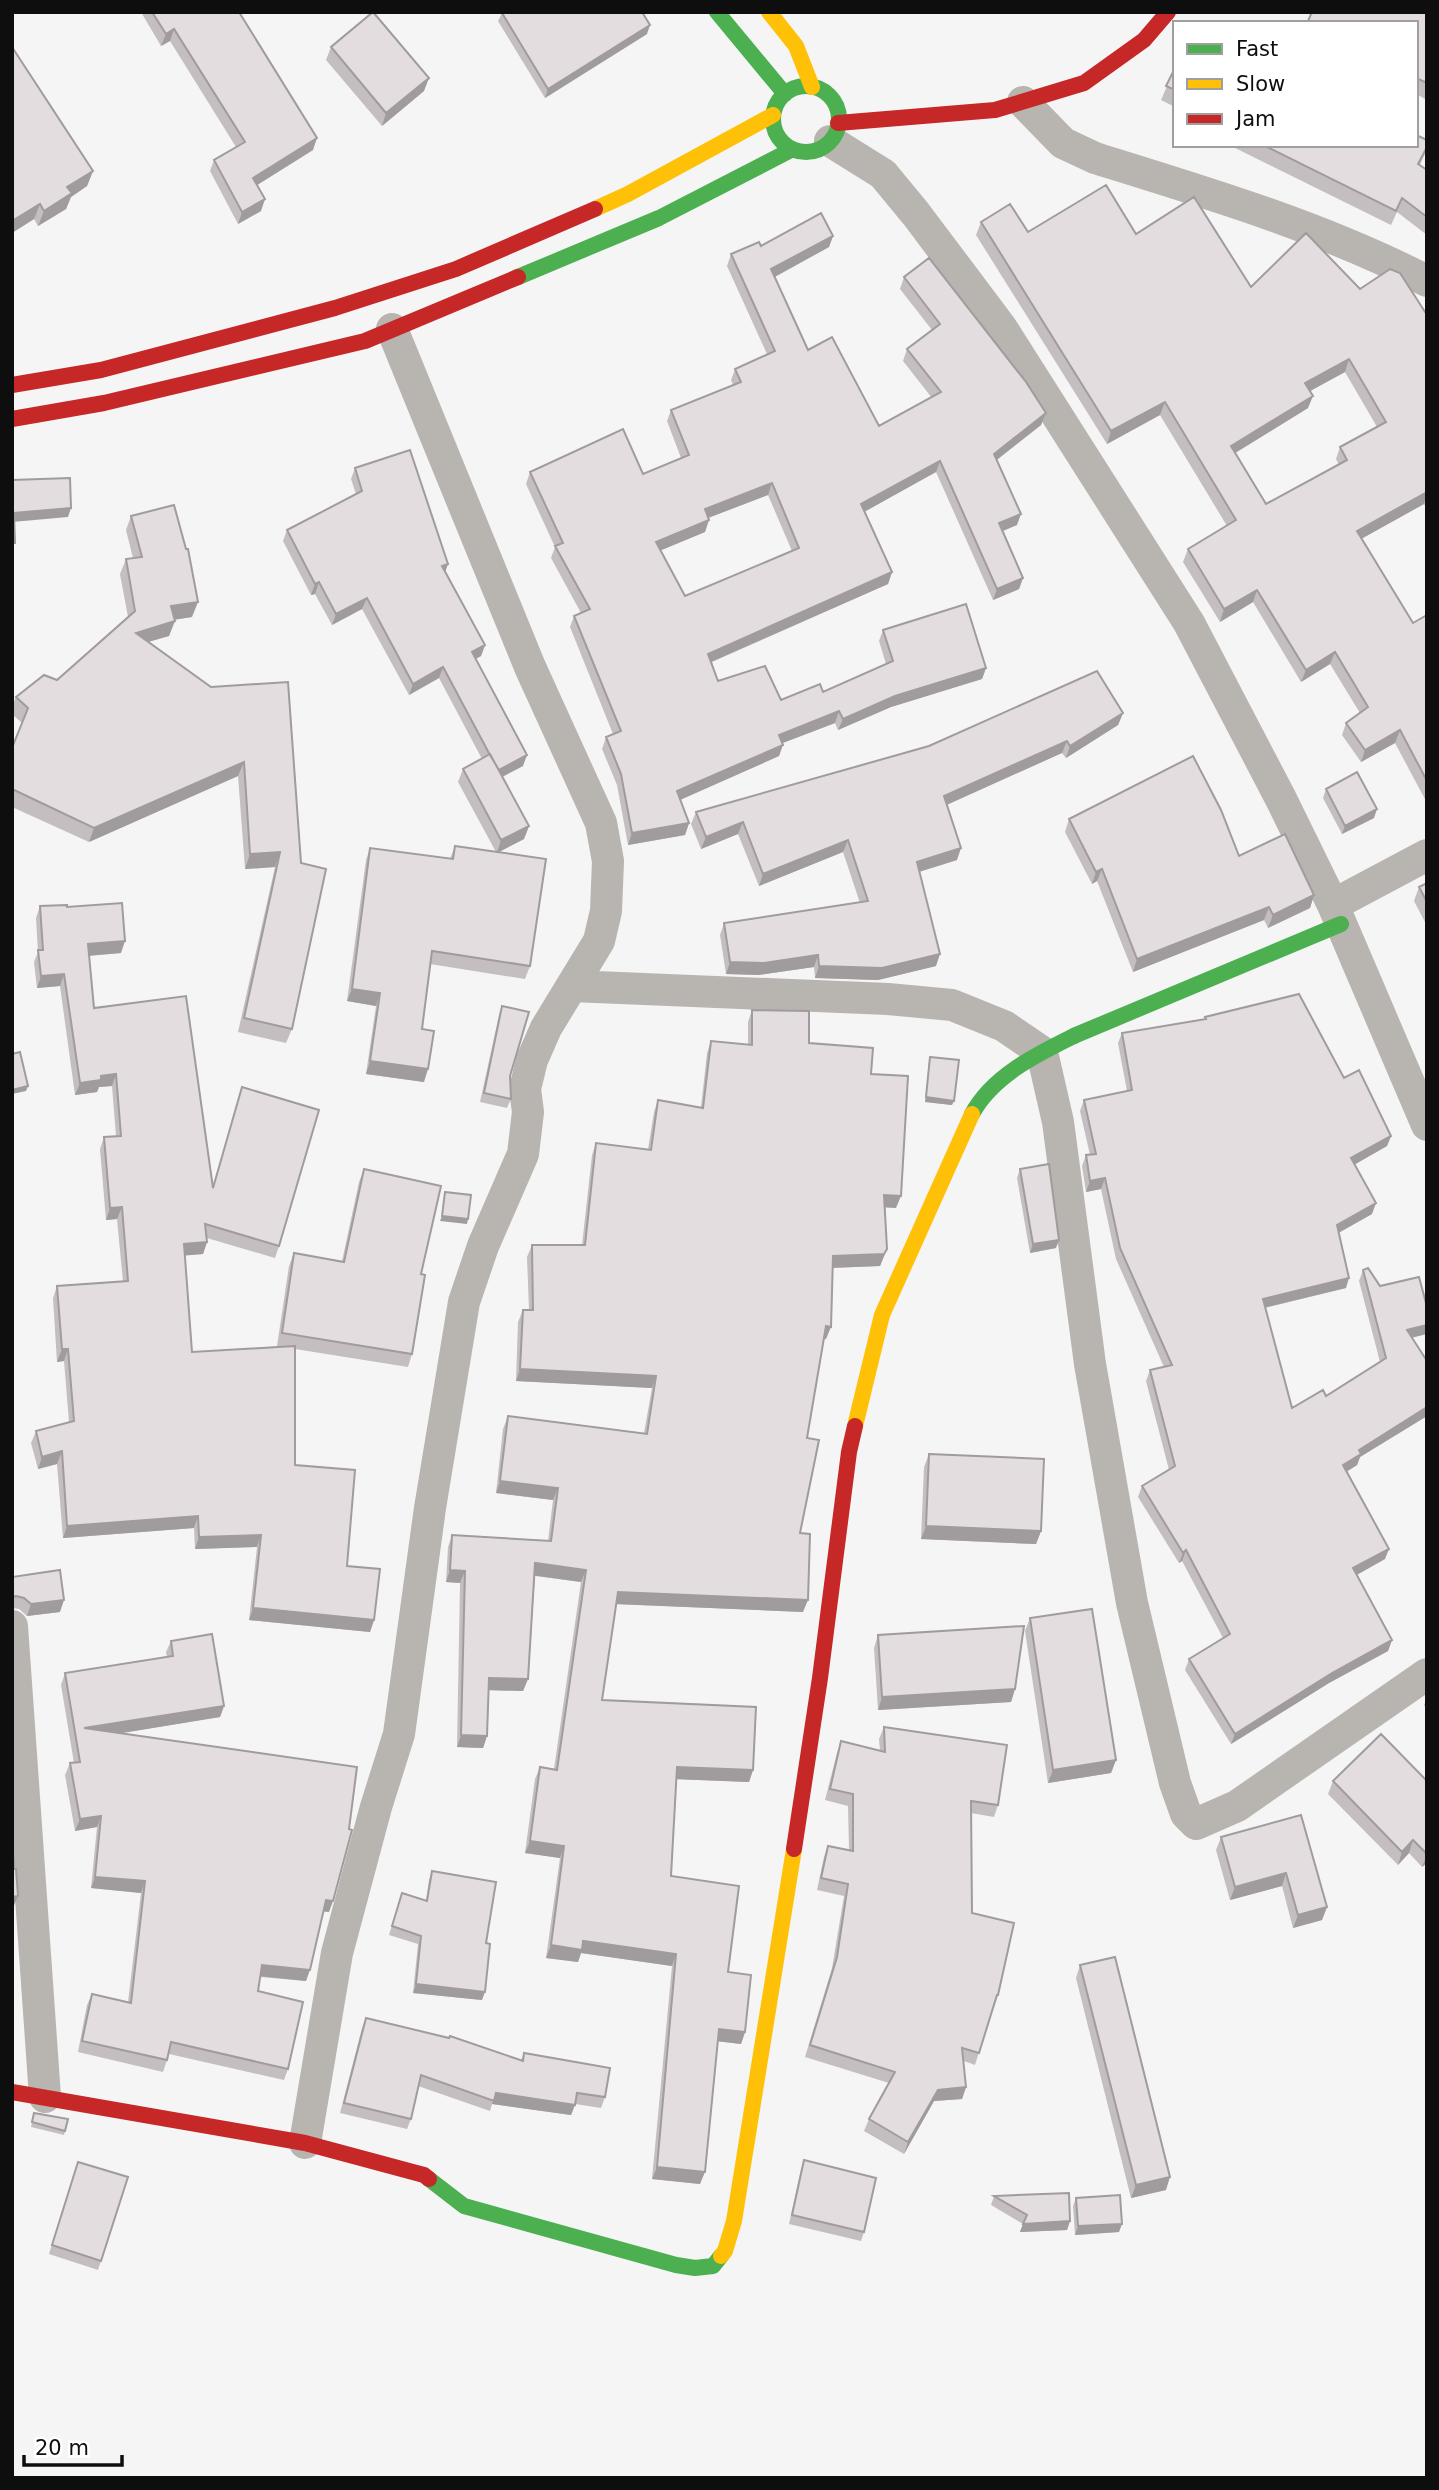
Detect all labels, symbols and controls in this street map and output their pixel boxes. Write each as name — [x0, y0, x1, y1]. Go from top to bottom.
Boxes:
legend — [1173, 21, 1418, 147]
text: Fast — [1236, 37, 1278, 61]
text: Slow — [1236, 72, 1285, 96]
text: Jam — [1234, 107, 1276, 131]
scale bar — [24, 2424, 122, 2468]
text: 20 m — [35, 2436, 89, 2460]

